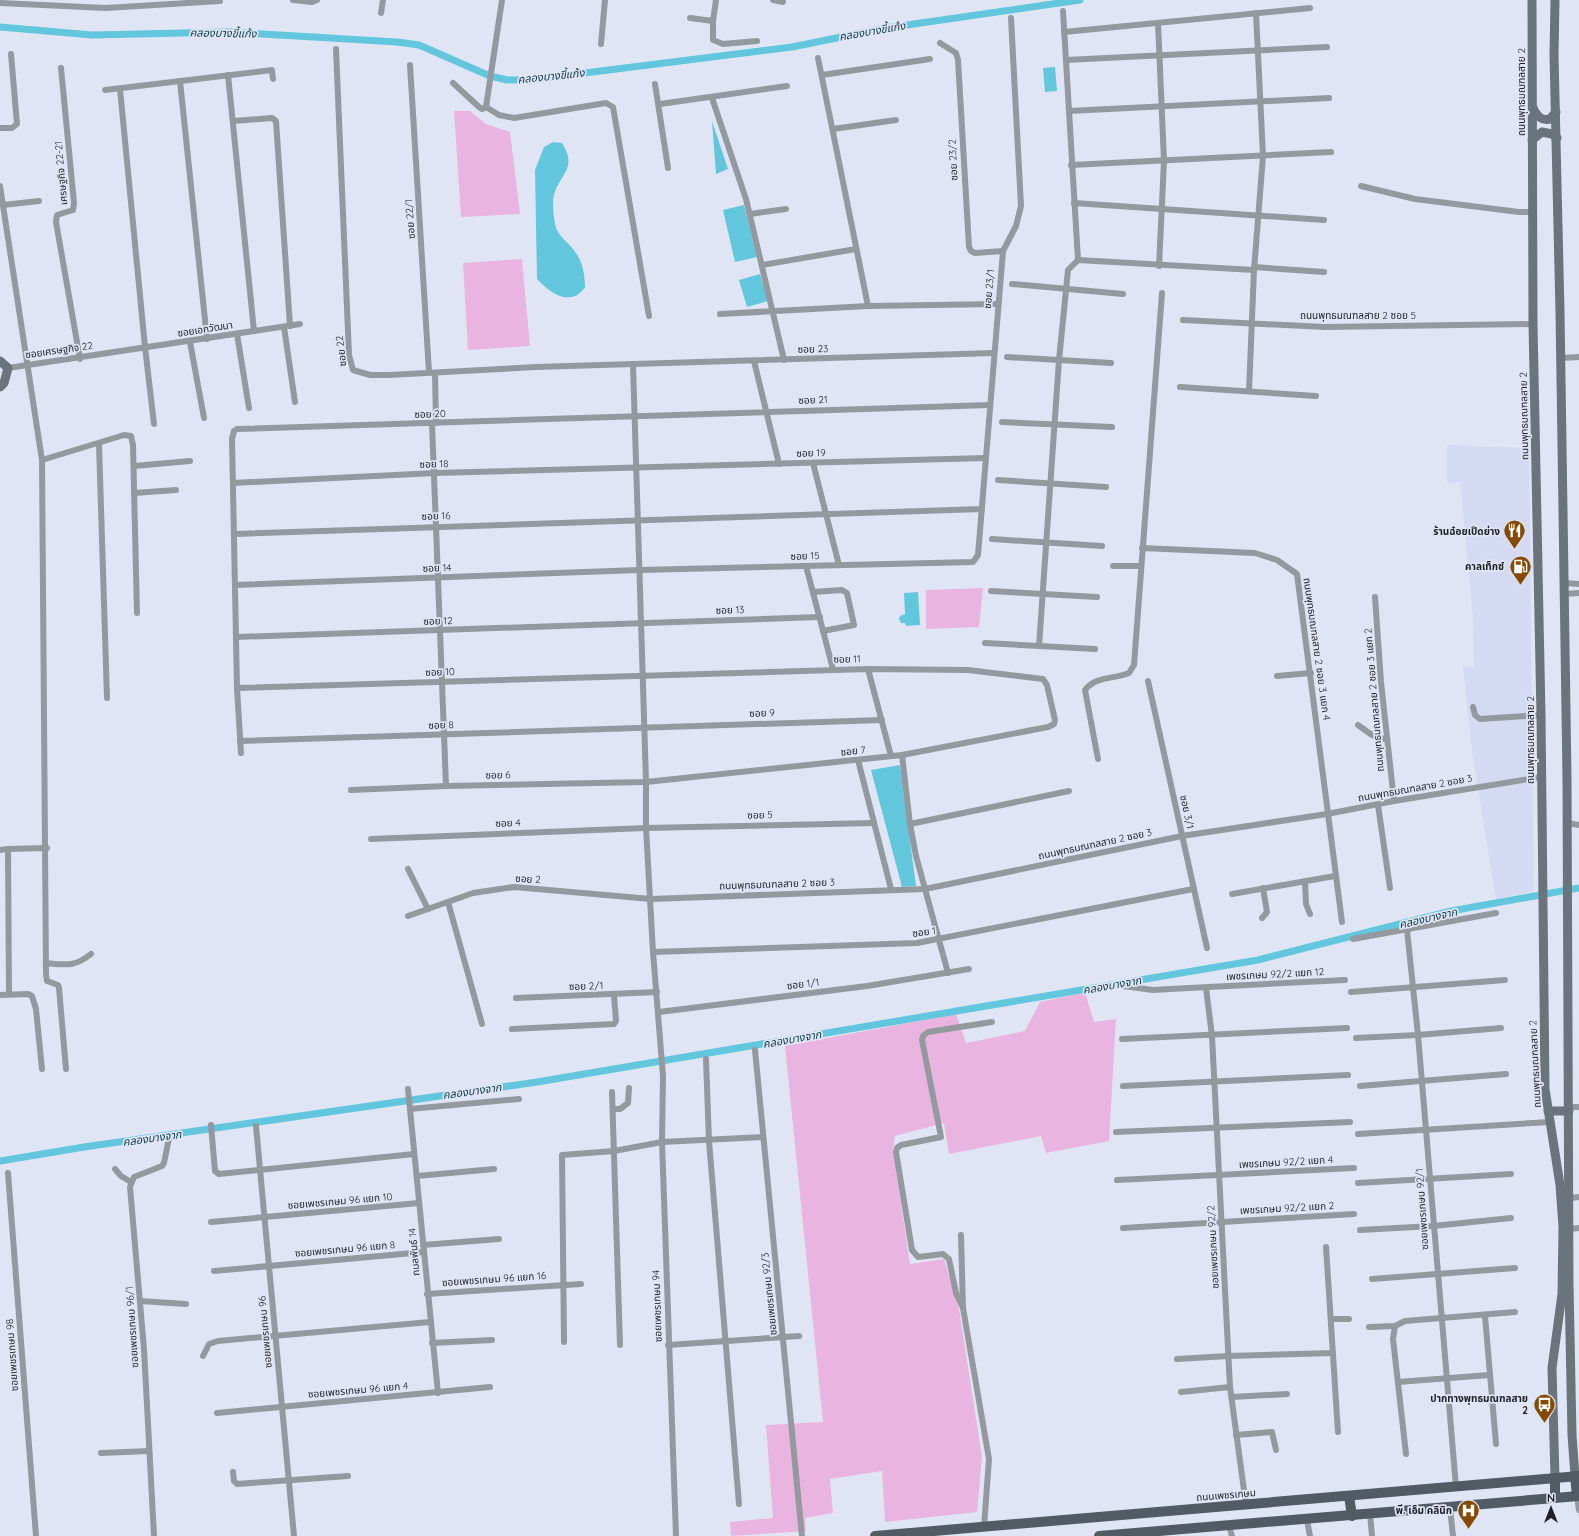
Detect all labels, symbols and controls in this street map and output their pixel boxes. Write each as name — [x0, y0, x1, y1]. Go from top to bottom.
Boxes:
water label: คลองบางขี้แก้ง — [838, 17, 907, 44]
water label: คลองบางขี้แก้ง — [189, 24, 258, 41]
street label: ถนนพุทธมณฑลสาย 2 — [1515, 48, 1528, 136]
water label: คลองบางขี้แก้ง — [517, 64, 586, 86]
street label: ซอย 23/2 — [945, 138, 961, 181]
street label: เศรษฐกิจ 22-21 — [52, 140, 70, 206]
street label: ซอย 22/1 — [402, 199, 418, 239]
street label: ซอย 23/1 — [981, 269, 997, 309]
street label: ถนนพุทธมณฑลสาย 2 ซอย 5 — [1300, 309, 1416, 322]
street label: ซอยเอกวัฒนา — [176, 318, 234, 340]
street label: ซอย 22 — [333, 334, 349, 367]
street label: ซอยเศรษฐกิจ 22 — [24, 339, 94, 361]
street label: ซอย 23 — [797, 342, 829, 356]
street label: ถนนพุทธมณฑลสาย 2 — [1517, 371, 1531, 460]
street label: ซอย 21 — [798, 393, 828, 407]
street label: ซอย 20 — [414, 407, 446, 421]
street label: ซอย 19 — [796, 446, 826, 460]
street label: ซอย 18 — [419, 457, 449, 471]
street label: ซอย 16 — [421, 509, 451, 523]
restaurant icon: ร้านฉ๋อยเป็ดย่าง — [1502, 518, 1528, 551]
place label: ร้านฉ๋อยเป็ดย่าง — [1433, 525, 1500, 538]
street label: ซอย 15 — [790, 549, 820, 563]
fuel station icon: คาลเท็กซ์ — [1507, 553, 1533, 586]
place label: คาลเท็กซ์ — [1465, 560, 1504, 573]
street label: ซอย 14 — [422, 561, 452, 575]
street label: ถนนพุทธมณฑลสาย 2 ซอย 3 แยก 4 — [1301, 577, 1333, 721]
street label: ซอย 13 — [715, 603, 745, 617]
street label: ซอย 12 — [423, 614, 453, 628]
street label: ถนนพุทธมณฑลสาย 2 ซอย 3 แยก 2 — [1361, 627, 1387, 772]
street label: ซอย 11 — [833, 652, 861, 666]
street label: ซอย 10 — [425, 665, 455, 679]
street label: ถนนพุทธมณฑลสาย 2 — [1524, 696, 1537, 784]
street label: ซอย 9 — [749, 706, 775, 720]
street label: ซอย 8 — [428, 718, 454, 732]
street label: ซอย 7 — [840, 743, 866, 759]
street label: ซอย 6 — [485, 768, 511, 782]
street label: ถนนพุทธมณฑลสาย 2 ซอย 3 — [1357, 772, 1473, 804]
street label: ซอย 3/1 — [1177, 794, 1197, 830]
street label: ซอย 5 — [747, 808, 773, 822]
street label: ซอย 4 — [495, 816, 521, 830]
street label: ถนนพุทธมณฑลสาย 2 ซอย 3 — [1037, 826, 1153, 862]
street label: ซอย 2 — [515, 872, 542, 886]
street label: ถนนพุทธมณฑลสาย 2 ซอย 3 — [719, 875, 835, 893]
water label: คลองบางจาก — [1398, 904, 1459, 931]
street label: ซอย 1 — [911, 924, 937, 940]
street label: เพชรเกษม 92/2 แยก 12 — [1226, 965, 1325, 983]
water label: คลองบางจาก — [1082, 973, 1143, 997]
street label: ซอย 1/1 — [786, 976, 820, 992]
street label: ซอย 2/1 — [569, 979, 603, 993]
street label: ถนนพุทธมณฑลสาย 2 — [1526, 1019, 1544, 1108]
water label: คลองบางจาก — [762, 1027, 823, 1051]
water label: คลองบางจาก — [442, 1080, 503, 1102]
water label: คลองบางจาก — [122, 1127, 183, 1149]
street label: เพชรเกษม 92/2 แยก 4 — [1239, 1153, 1333, 1171]
street label: ซอยเพชรเกษม 92/1 — [1413, 1168, 1431, 1250]
street label: ซอยเพชรเกษม 96 แยก 10 — [287, 1190, 393, 1212]
street label: เพชรเกษม 92/2 แยก 2 — [1239, 1199, 1335, 1217]
street label: ซอยเพชรเกษม 92/2 — [1204, 1205, 1222, 1289]
street label: กมลพันธ์ 14 — [405, 1228, 423, 1276]
street label: ซอยเพชรเกษม 96 แยก 8 — [294, 1238, 396, 1260]
street label: ซอยเพชรเกษม 92/3 — [758, 1252, 780, 1336]
street label: ซอยเพชรเกษม 96 แยก 16 — [441, 1269, 547, 1289]
street label: ซอยเพชรเกษม 94 — [649, 1270, 665, 1342]
street label: ซอยเพชรเกษม 96/1 — [123, 1286, 141, 1368]
street label: ซอยเพชรเกษม 96 — [255, 1295, 275, 1369]
street label: ซอยเพชรเกษม 98 — [3, 1318, 21, 1392]
street label: ซอยเพชรเกษม 96 แยก 4 — [307, 1379, 409, 1401]
bus stop icon: ปากทางพุทธมณฑลสาย 2 — [1531, 1391, 1557, 1424]
place label: ปากทางพุทธมณฑลสาย 2 — [1430, 1392, 1528, 1417]
street label: ถนนเพชรเกษม — [1196, 1486, 1256, 1504]
north arrow — [1531, 1488, 1571, 1528]
text: N — [1547, 1491, 1555, 1505]
hospital icon: พี. เอ็ม คลินิก — [1455, 1497, 1481, 1530]
place label: พี. เอ็ม คลินิก — [1396, 1504, 1452, 1517]

